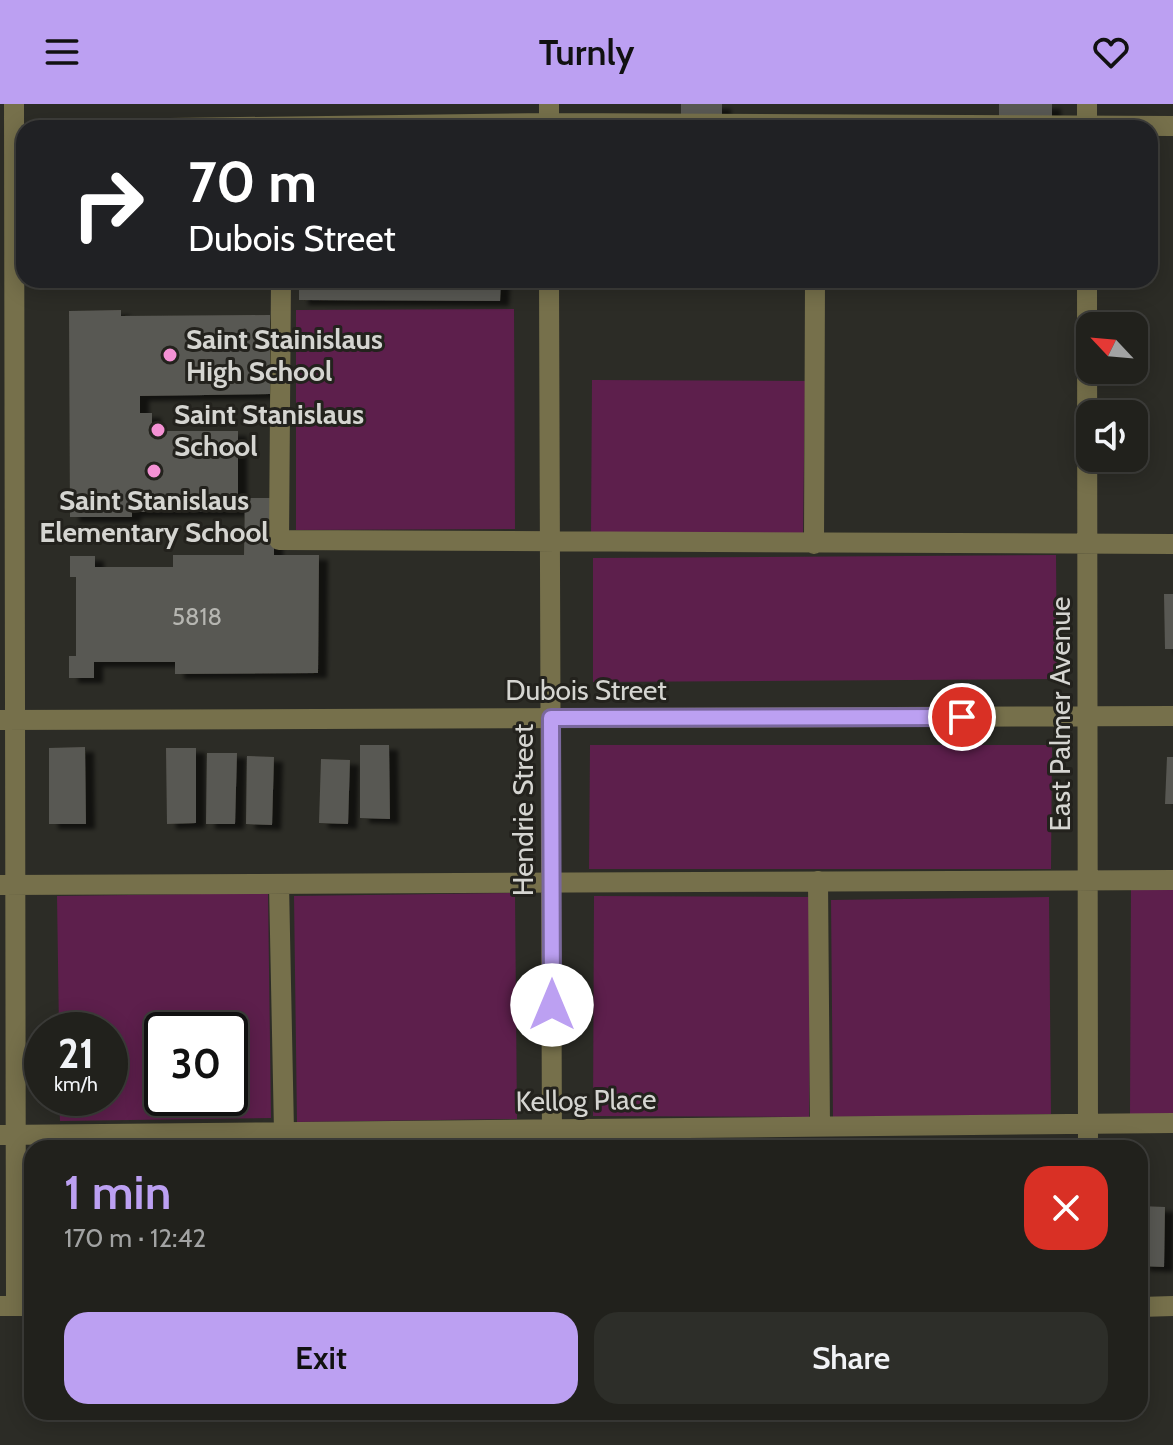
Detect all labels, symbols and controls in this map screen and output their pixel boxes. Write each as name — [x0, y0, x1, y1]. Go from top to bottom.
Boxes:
icon: menu — [40, 30, 84, 74]
text: Turnly — [539, 30, 634, 74]
icon: heart — [1089, 30, 1133, 74]
text: 70 m — [188, 148, 317, 216]
icon: right — [56, 152, 160, 256]
text: Dubois Street — [188, 216, 396, 260]
north arrow — [1076, 312, 1148, 384]
map controls — [1076, 312, 1148, 472]
place label: Saint Stainislaus High School — [186, 322, 383, 388]
marker: Saint Stainislaus High School — [161, 346, 179, 364]
place label: Saint Stanislaus School — [174, 397, 364, 463]
button: sound — [1076, 400, 1148, 472]
marker: Saint Stanislaus School — [149, 421, 167, 439]
marker: Saint Stanislaus Elementary School — [145, 462, 163, 480]
place label: Saint Stanislaus Elementary School — [39, 483, 269, 549]
street label: East Palmer Avenue — [1043, 597, 1077, 831]
house number: 5818 — [172, 602, 222, 631]
street label: Dubois Street — [505, 673, 667, 707]
pin — [928, 683, 996, 751]
icon: arrive — [940, 695, 984, 739]
street label: Hendrie Street — [506, 724, 540, 896]
position arrow — [510, 963, 594, 1047]
speed limit sign: 30 — [144, 1012, 248, 1116]
text: 21 — [58, 1029, 94, 1078]
text: km/h — [54, 1072, 98, 1096]
street label: Kellog Place — [515, 1082, 657, 1118]
text: 1 min — [64, 1163, 171, 1221]
button: close — [1024, 1166, 1108, 1250]
text: 170 m · 12:42 — [64, 1222, 206, 1254]
button: Exit — [64, 1312, 578, 1404]
button: Share — [594, 1312, 1108, 1404]

